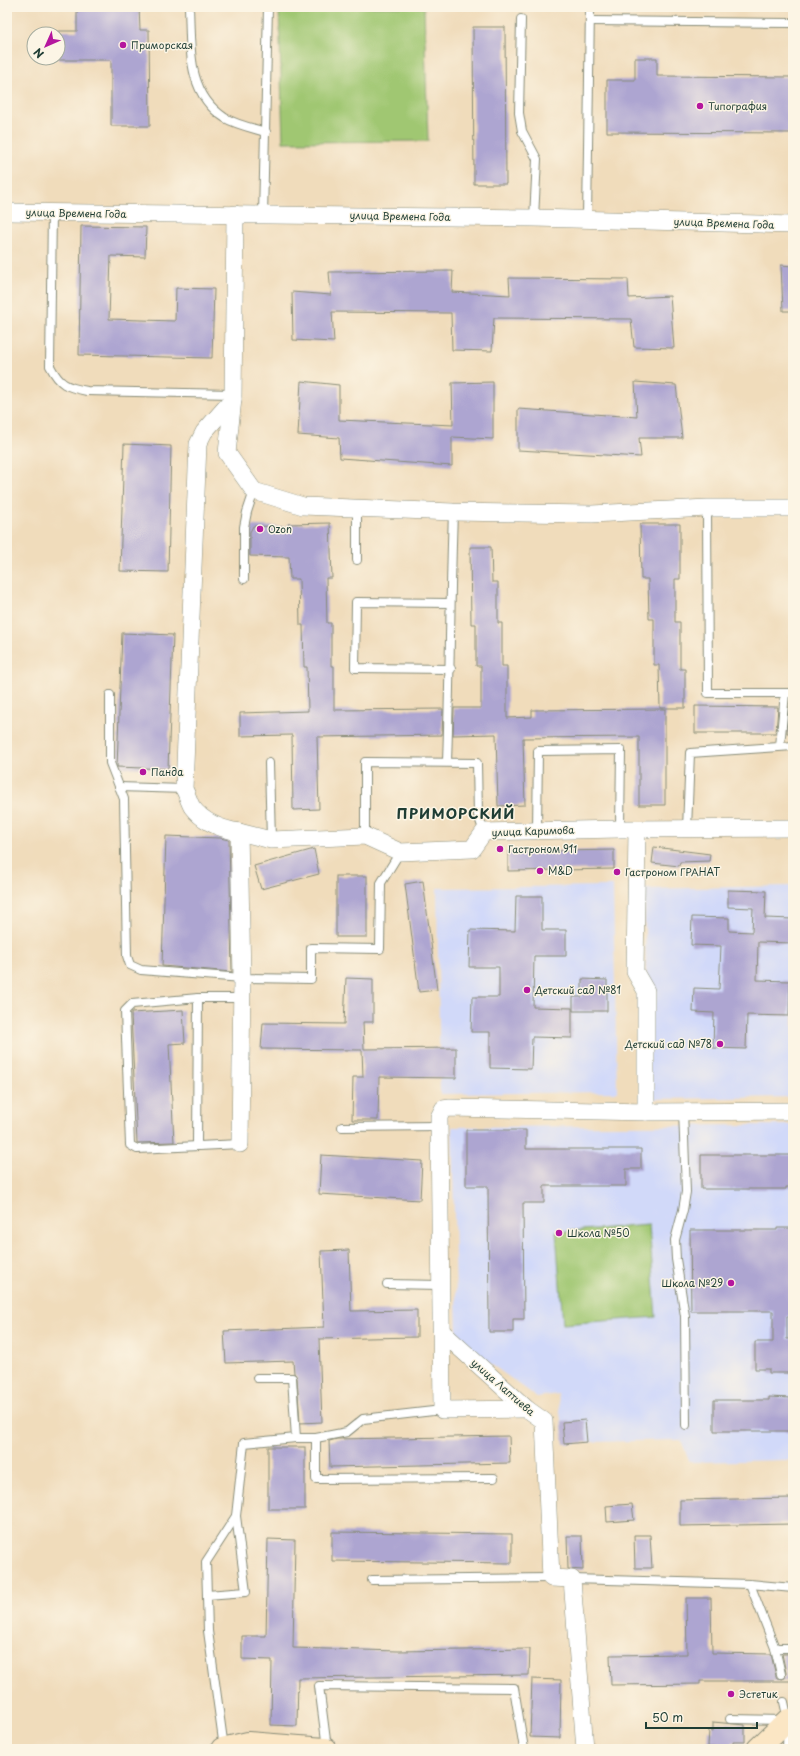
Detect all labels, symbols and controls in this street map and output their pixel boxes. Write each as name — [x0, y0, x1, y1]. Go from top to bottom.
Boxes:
north arrow — [26, 26, 66, 66]
place label: Приморская — [131, 37, 193, 52]
marker: Приморская — [118, 40, 128, 50]
text: N — [29, 44, 48, 63]
place label: Типография — [708, 98, 767, 113]
marker: Типография — [695, 101, 705, 111]
street label: улица Времена Года — [25, 204, 127, 221]
street label: улица Времена Года — [349, 207, 451, 224]
street label: улица Времена Года — [673, 213, 776, 232]
place label: Ozon — [268, 521, 292, 536]
marker: Ozon — [255, 524, 265, 534]
place label: Панда — [151, 764, 184, 779]
marker: Панда — [138, 767, 148, 777]
district label: ПРИМОРСКИЙ — [397, 803, 515, 824]
street label: улица Каримова — [491, 822, 575, 839]
place label: Гастроном 911 — [508, 841, 577, 856]
marker: Гастроном 911 — [495, 844, 505, 854]
place label: M&D — [548, 863, 573, 878]
place label: Гастроном ГРАНАТ — [625, 864, 720, 879]
marker: M&D — [535, 866, 545, 876]
marker: Гастроном ГРАНАТ — [612, 867, 622, 877]
place label: Детский сад №81 — [534, 982, 621, 997]
marker: Детский сад №81 — [522, 985, 532, 995]
place label: Детский сад №78 — [624, 1036, 712, 1051]
marker: Детский сад №78 — [715, 1039, 725, 1049]
place label: Школа №50 — [567, 1225, 630, 1240]
marker: Школа №50 — [554, 1228, 564, 1238]
place label: Школа №29 — [661, 1275, 723, 1290]
marker: Школа №29 — [726, 1278, 736, 1288]
street label: улица Лаптиева — [468, 1355, 539, 1419]
place label: Эстетик — [739, 1686, 778, 1701]
marker: Эстетик — [726, 1689, 736, 1699]
scale bar — [646, 1704, 757, 1730]
text: 50 m — [652, 1708, 683, 1726]

